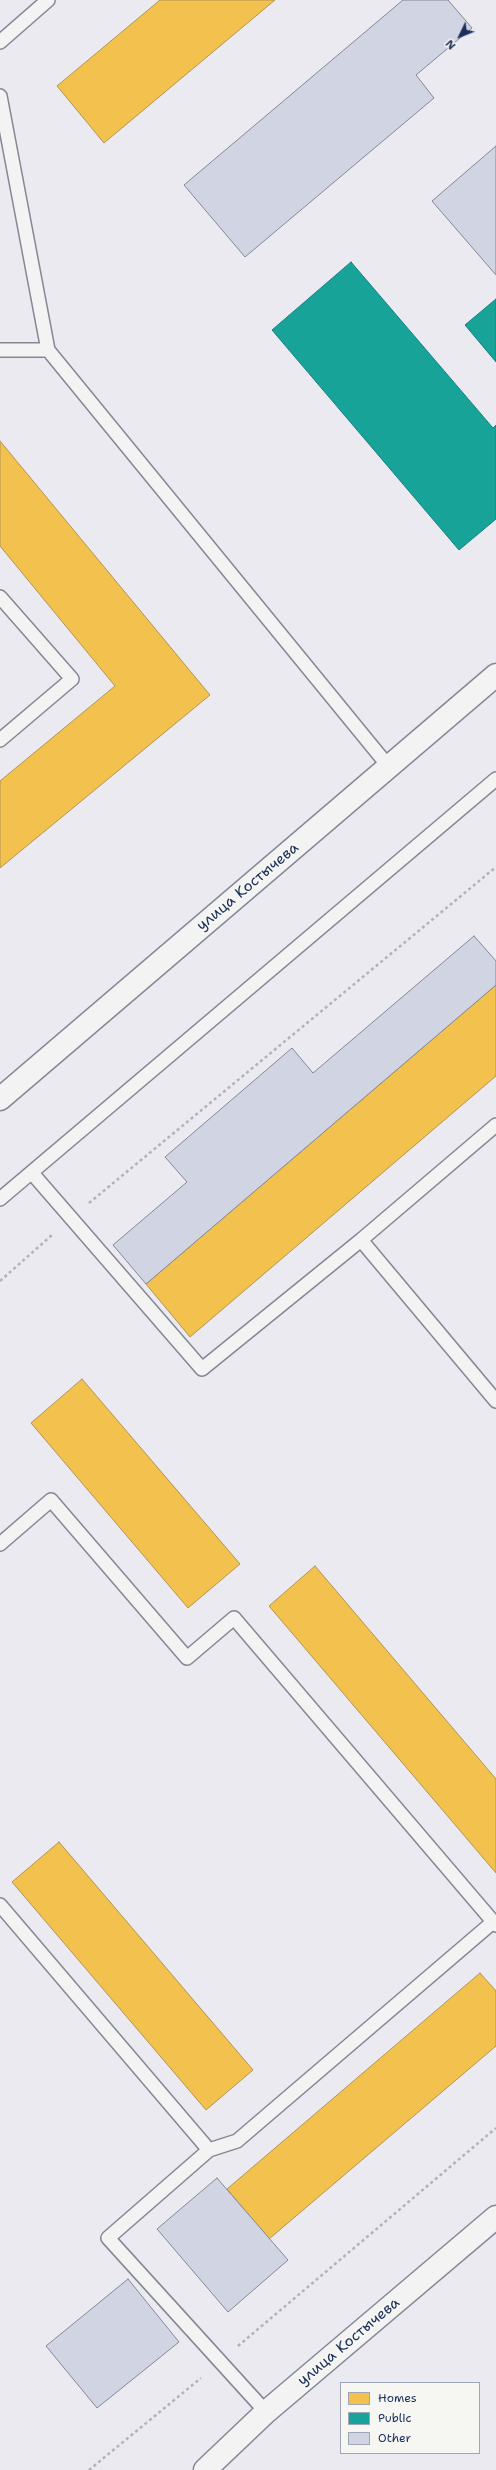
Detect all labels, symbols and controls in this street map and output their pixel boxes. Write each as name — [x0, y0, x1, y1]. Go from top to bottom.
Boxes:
north arrow — [440, 16, 480, 56]
text: N — [442, 36, 459, 53]
street label: улица Костычева — [193, 839, 303, 935]
street label: улица Костычева — [294, 2294, 404, 2390]
legend — [340, 2382, 480, 2454]
text: Homes — [378, 2390, 417, 2406]
text: Public — [378, 2410, 412, 2426]
text: Other — [378, 2430, 411, 2446]

